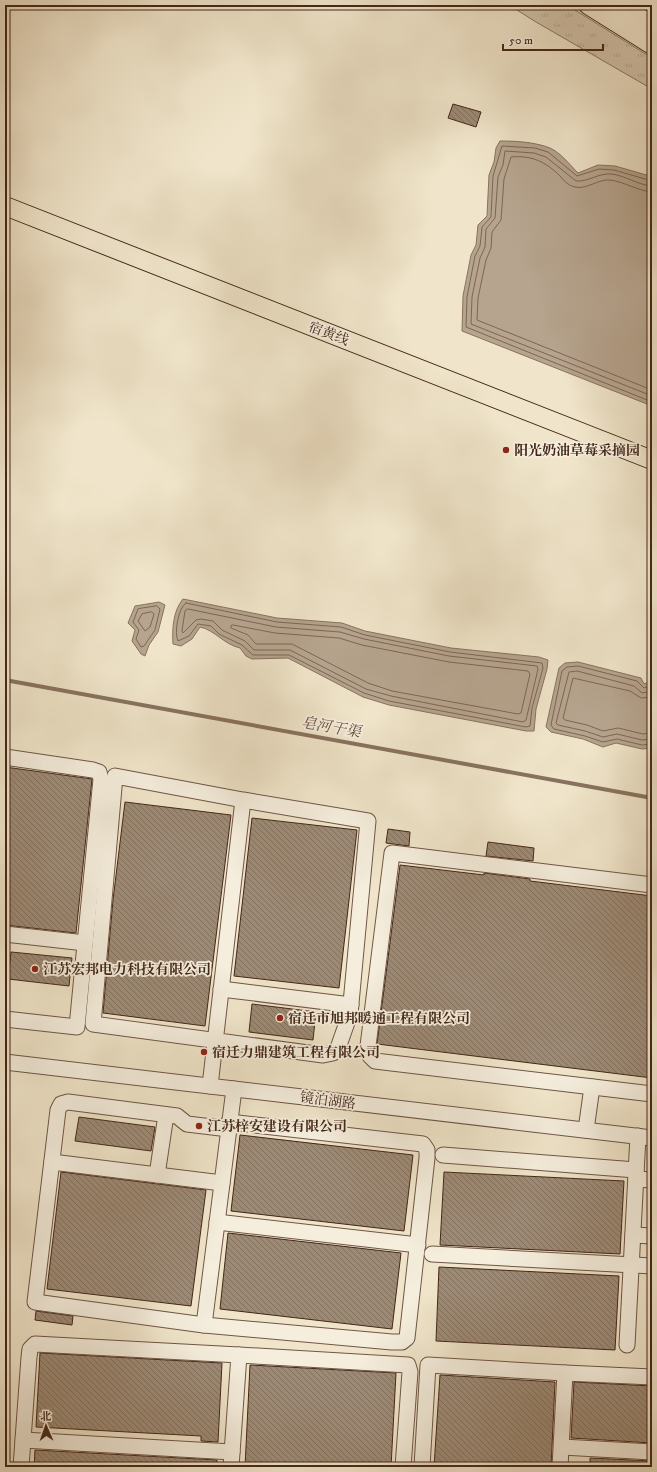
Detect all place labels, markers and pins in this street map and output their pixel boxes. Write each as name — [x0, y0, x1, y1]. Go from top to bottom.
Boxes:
place label: 阳光奶油草莓采摘园 — [514, 442, 640, 460]
marker: 阳光奶油草莓采摘园 — [501, 445, 511, 455]
place label: 江苏宏邦电力科技有限公司 — [43, 961, 211, 979]
marker: 江苏宏邦电力科技有限公司 — [30, 964, 40, 974]
place label: 宿迁市旭邦暖通工程有限公司 — [288, 1010, 470, 1028]
marker: 宿迁市旭邦暖通工程有限公司 — [275, 1013, 285, 1023]
place label: 宿迁力鼎建筑工程有限公司 — [212, 1044, 380, 1062]
marker: 宿迁力鼎建筑工程有限公司 — [199, 1047, 209, 1057]
place label: 江苏梓安建设有限公司 — [207, 1118, 347, 1136]
marker: 江苏梓安建设有限公司 — [194, 1121, 204, 1131]

